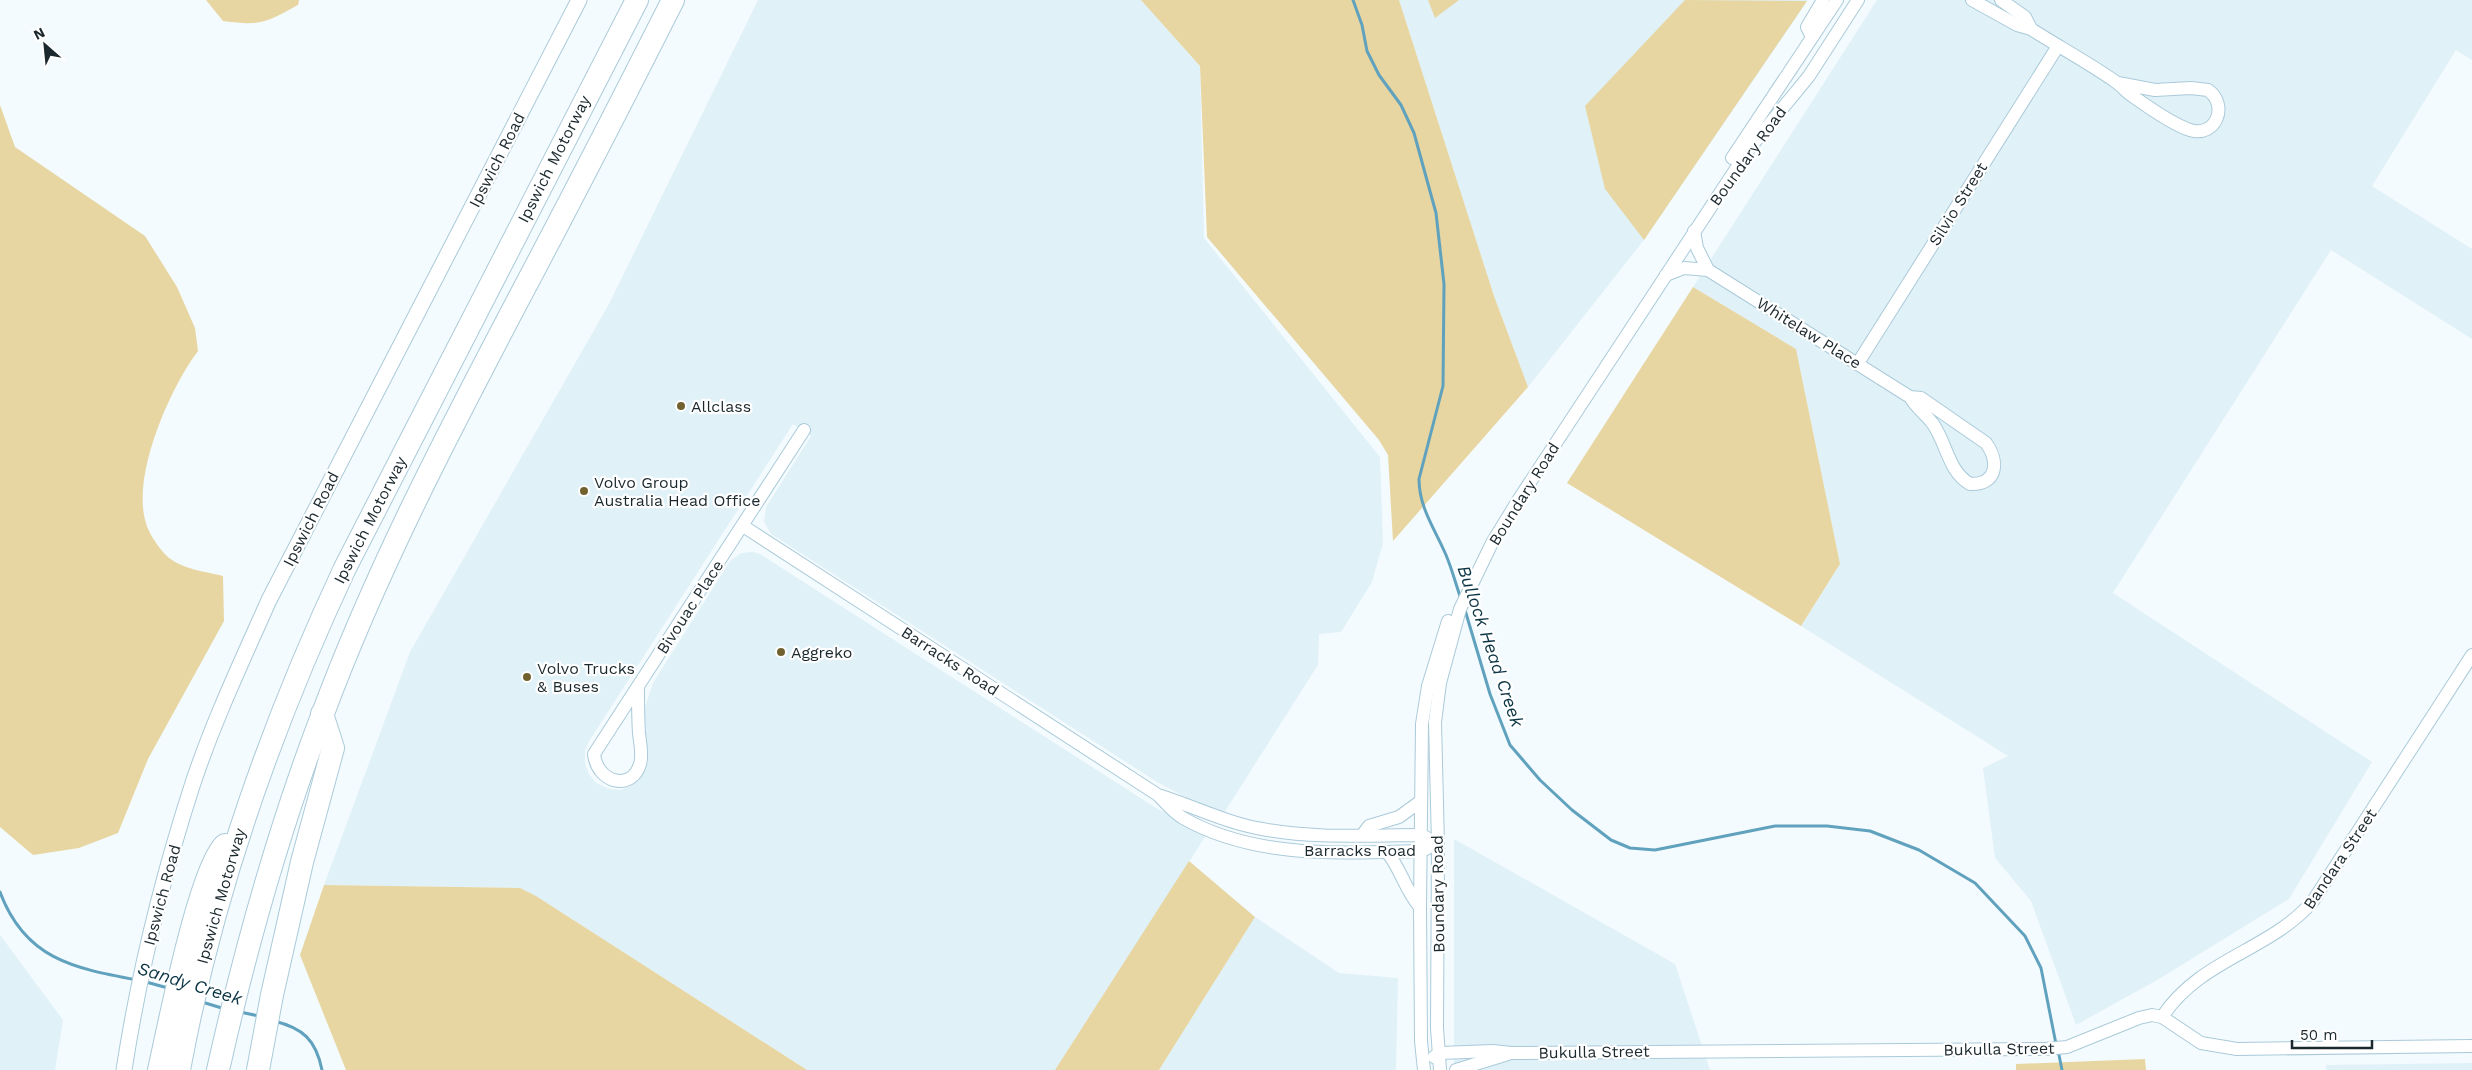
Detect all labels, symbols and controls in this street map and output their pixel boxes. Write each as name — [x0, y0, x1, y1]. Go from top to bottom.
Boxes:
north arrow — [20, 20, 70, 70]
text: N — [31, 24, 47, 43]
street label: Ipswich Motorway — [514, 91, 595, 226]
street label: Boundary Road — [1706, 103, 1790, 209]
street label: Ipswich Road — [465, 110, 529, 210]
street label: Silvio Street — [1925, 159, 1991, 249]
street label: Whitelaw Place — [1753, 293, 1865, 373]
place label: Allclass — [691, 397, 751, 416]
marker: Allclass — [675, 400, 687, 412]
street label: Boundary Road — [1485, 439, 1563, 549]
street label: Ipswich Motorway — [330, 452, 411, 587]
street label: Ipswich Road — [279, 469, 343, 569]
place label: Volvo Group Australia Head Office — [594, 473, 760, 510]
marker: Volvo Group Australia Head Office — [578, 485, 590, 497]
street label: Bivouac Place — [653, 557, 727, 657]
water label: Bullock Head Creek — [1454, 563, 1529, 731]
street label: Barracks Road — [898, 622, 1002, 700]
place label: Aggreko — [791, 643, 852, 662]
marker: Aggreko — [775, 646, 787, 658]
place label: Volvo Trucks & Buses — [537, 659, 635, 696]
marker: Volvo Trucks & Buses — [521, 671, 533, 683]
street label: Bandara Street — [2299, 805, 2381, 913]
street label: Ipswich Motorway — [193, 825, 250, 966]
street label: Boundary Road — [1427, 835, 1449, 953]
street label: Barracks Road — [1304, 841, 1416, 860]
street label: Ipswich Road — [139, 842, 185, 948]
water label: Sandy Creek — [135, 957, 246, 1009]
scale bar — [2292, 1018, 2372, 1050]
text: 50 m — [2300, 1026, 2337, 1044]
street label: Bukulla Street — [1943, 1039, 2055, 1059]
street label: Bukulla Street — [1538, 1042, 1650, 1062]

